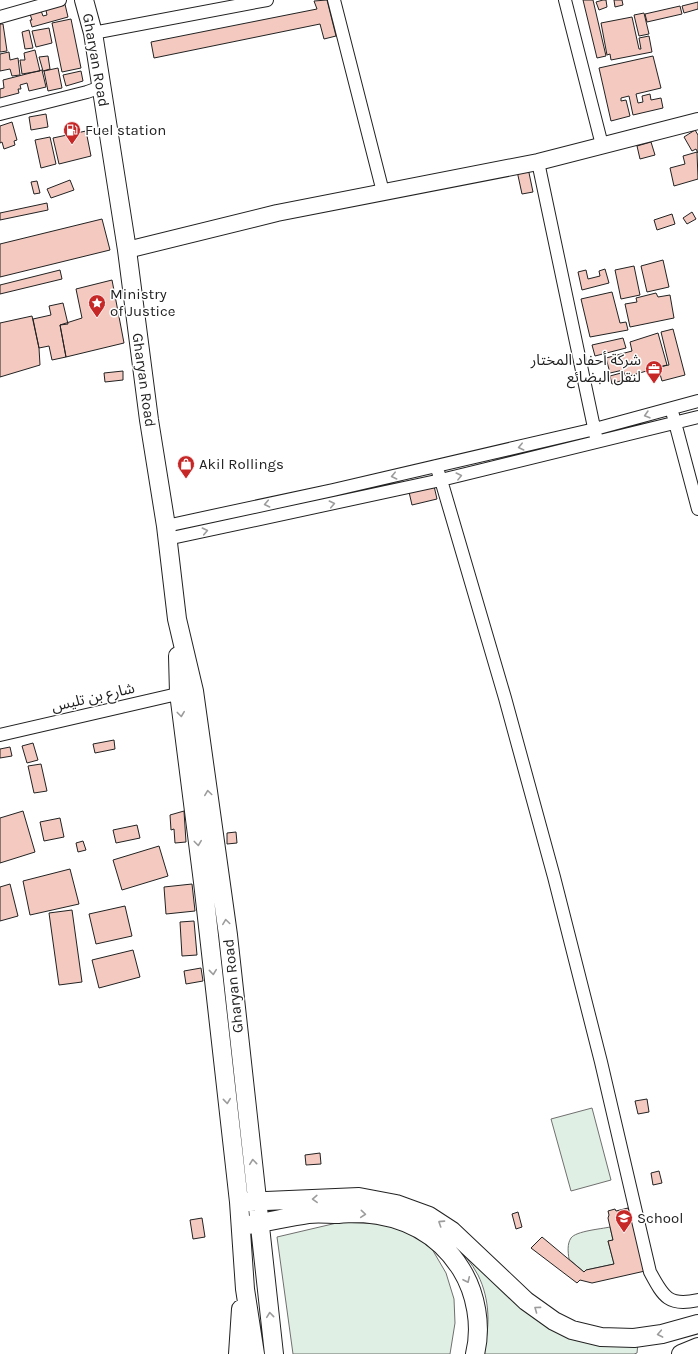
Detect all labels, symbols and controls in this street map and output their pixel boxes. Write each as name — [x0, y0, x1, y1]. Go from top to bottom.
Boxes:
street label: Gharyan Road — [79, 12, 113, 108]
fuel station icon: Fuel station — [62, 120, 82, 145]
place label: Fuel station — [85, 121, 166, 139]
place label: Ministry of Justice — [110, 285, 175, 320]
place icon: Ministry of Justice — [87, 293, 107, 318]
street label: Gharyan Road — [128, 332, 160, 428]
place label: شركة أحفاد المختار لنقل البضائع — [530, 351, 641, 389]
office icon: شركة أحفاد المختار لنقل البضائع — [644, 359, 664, 384]
one-way arrow — [644, 410, 651, 419]
one-way arrow — [518, 442, 524, 450]
shop icon: Akil Rollings — [176, 454, 196, 479]
place label: Akil Rollings — [199, 455, 284, 473]
one-way arrow — [391, 471, 397, 479]
one-way arrow — [456, 472, 462, 480]
one-way arrow — [264, 500, 271, 508]
one-way arrow — [329, 500, 335, 508]
one-way arrow — [202, 527, 208, 535]
street label: شارع بن تليس — [50, 679, 137, 718]
one-way arrow — [176, 711, 185, 717]
one-way arrow — [204, 790, 213, 796]
one-way arrow — [193, 840, 202, 846]
one-way arrow — [222, 919, 231, 925]
street label: Gharyan Road — [219, 938, 247, 1034]
one-way arrow — [208, 969, 217, 975]
one-way arrow — [223, 1098, 232, 1104]
one-way arrow — [249, 1159, 258, 1166]
one-way arrow — [312, 1195, 318, 1203]
school or university icon: School — [614, 1208, 634, 1233]
one-way arrow — [360, 1209, 366, 1218]
place label: School — [637, 1209, 683, 1227]
one-way arrow — [438, 1221, 445, 1228]
one-way arrow — [462, 1276, 470, 1283]
one-way arrow — [535, 1307, 542, 1314]
one-way arrow — [265, 1312, 274, 1318]
one-way arrow — [657, 1329, 663, 1337]

